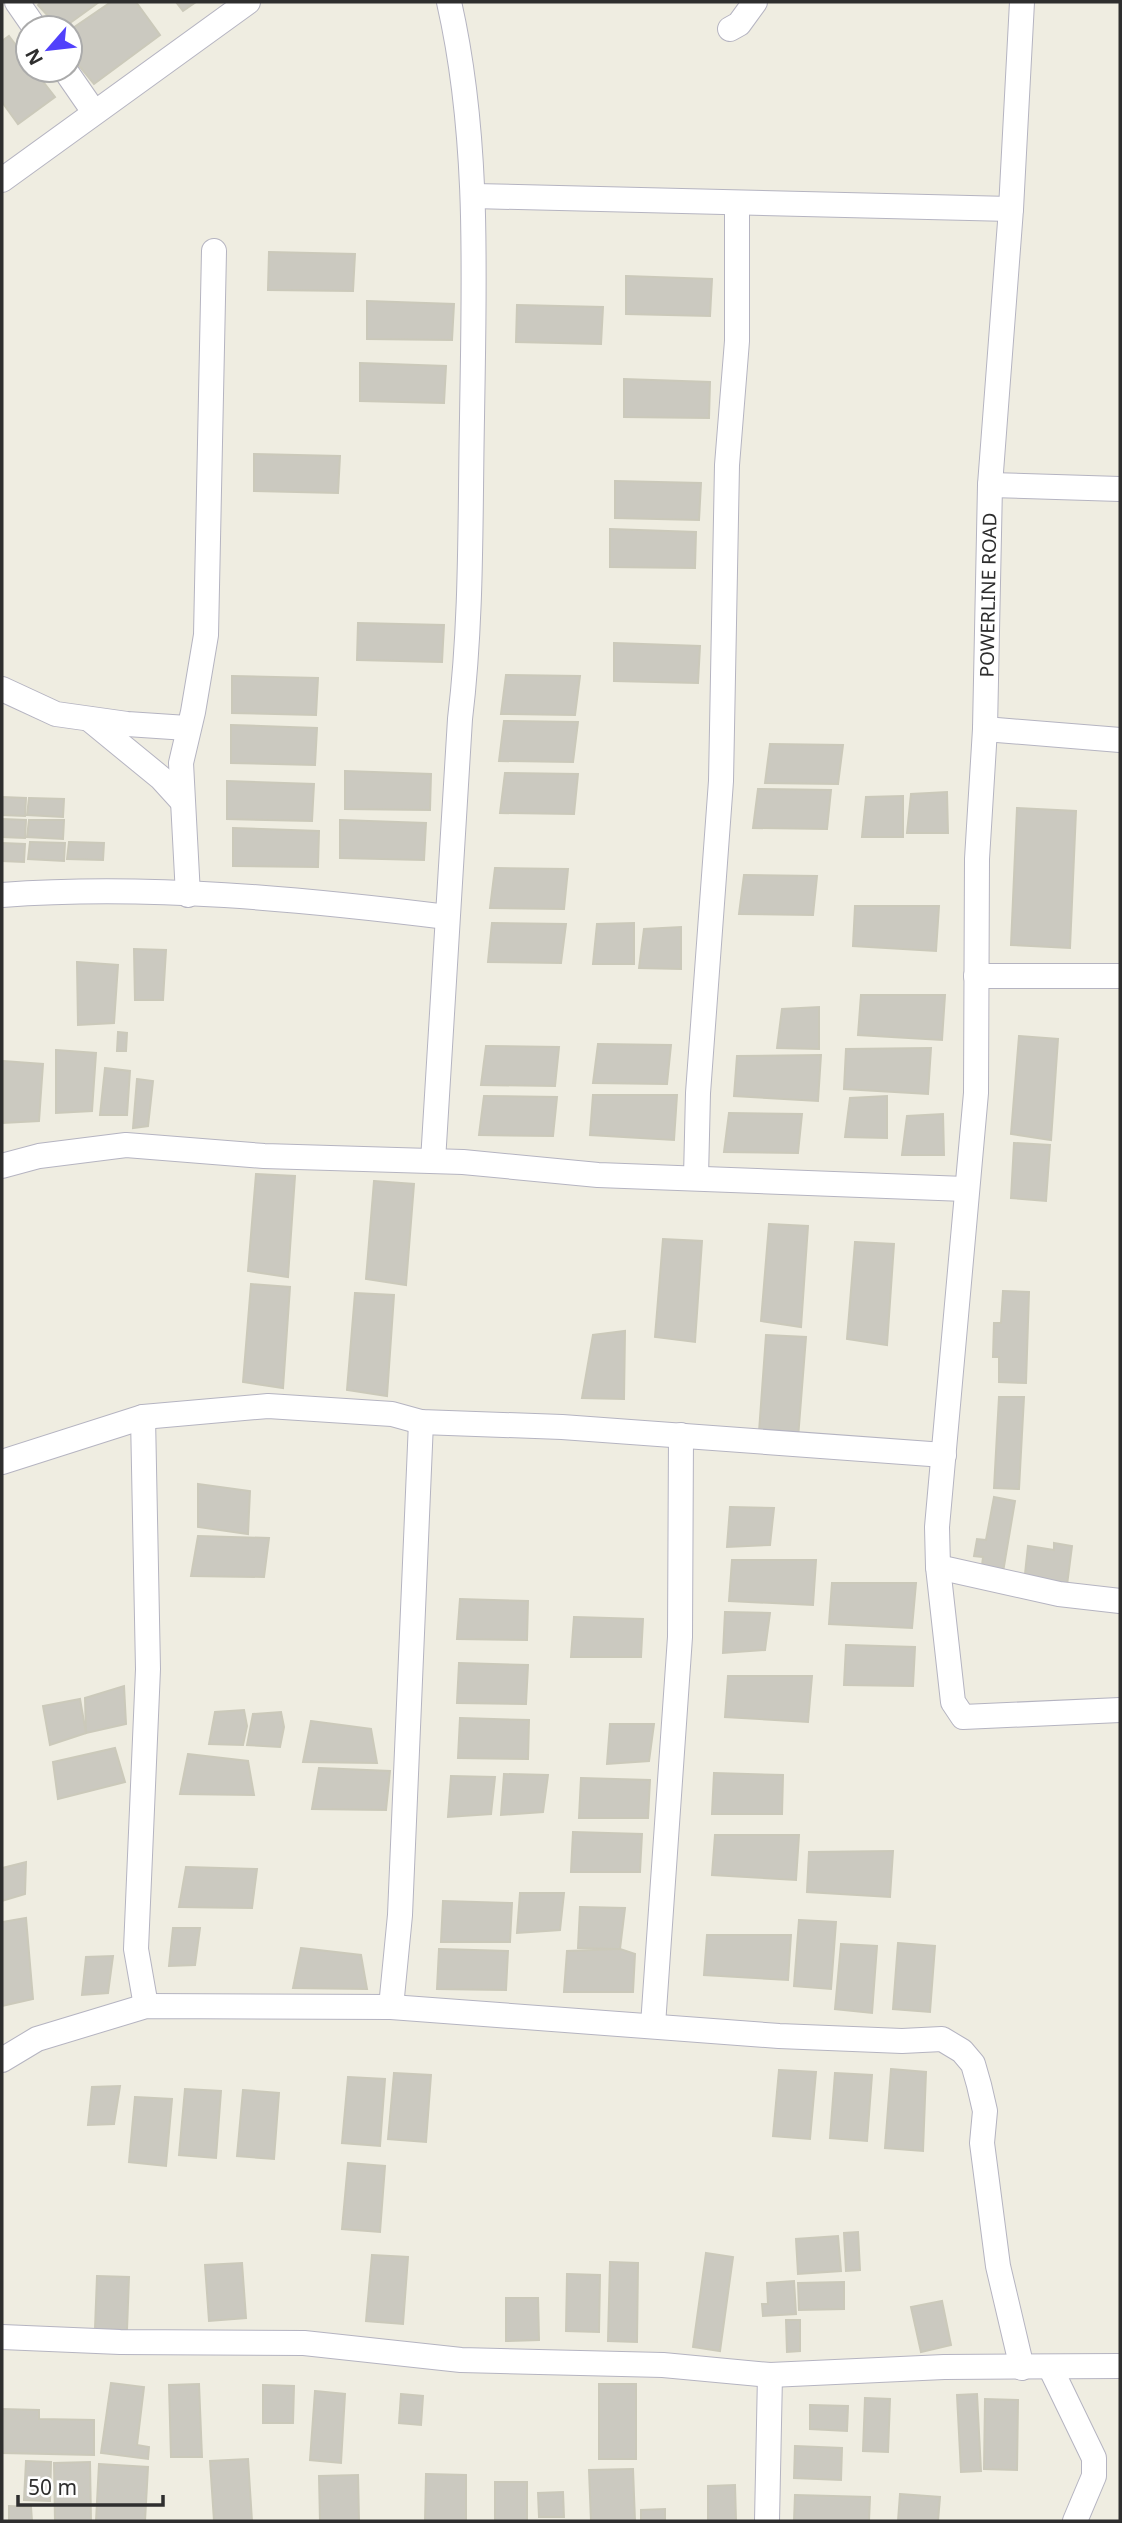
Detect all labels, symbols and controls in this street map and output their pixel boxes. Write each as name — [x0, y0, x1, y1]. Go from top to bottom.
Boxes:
north arrow — [14, 14, 84, 84]
text: N — [19, 44, 49, 70]
street label: POWERLINE ROAD — [974, 512, 1002, 678]
scale bar — [18, 2464, 163, 2508]
text: 50 m — [28, 2473, 77, 2501]

